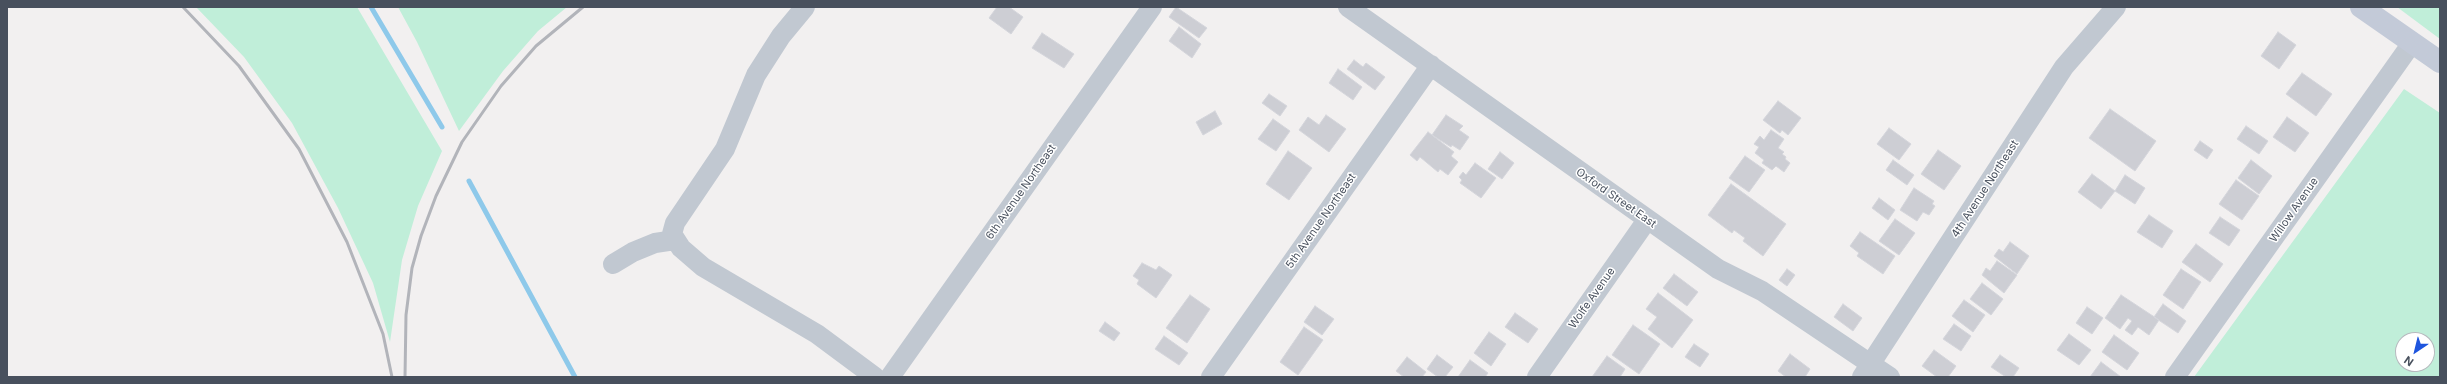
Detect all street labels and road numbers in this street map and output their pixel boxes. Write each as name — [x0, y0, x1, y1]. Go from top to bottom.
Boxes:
street label: 4th Avenue Northeast — [1949, 138, 2021, 240]
street label: 6th Avenue Northeast — [983, 142, 1059, 242]
street label: Oxford Street East — [1573, 165, 1659, 231]
street label: 5th Avenue Northeast — [1283, 171, 1359, 271]
street label: Willow Avenue — [2267, 175, 2321, 245]
street label: Wolfe Avenue — [1566, 265, 1618, 331]

